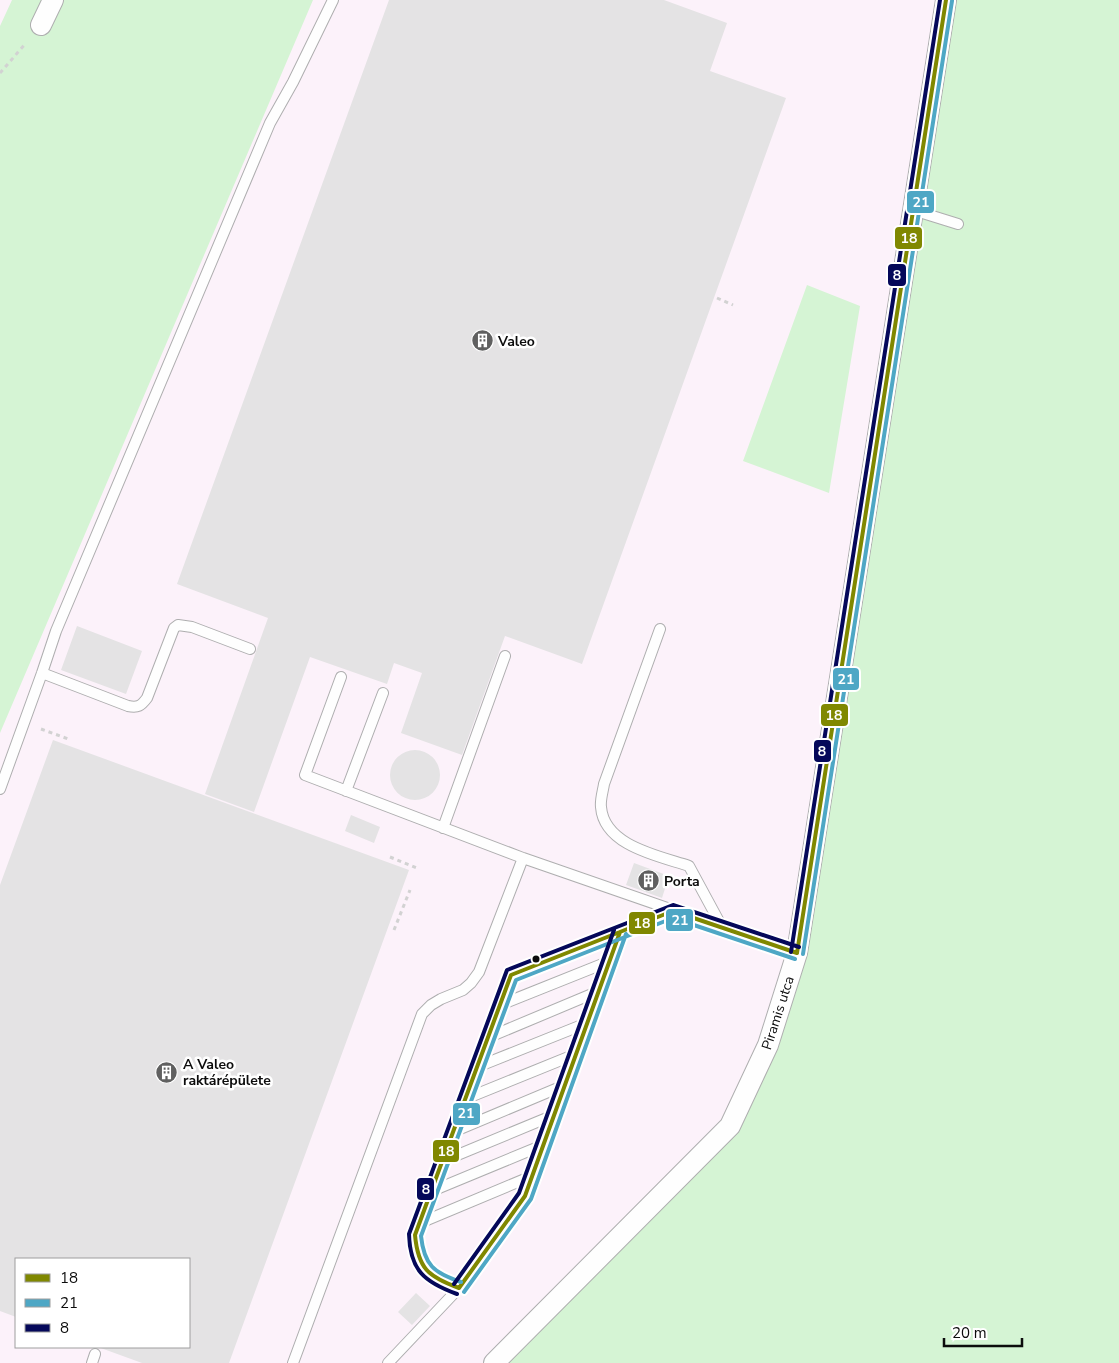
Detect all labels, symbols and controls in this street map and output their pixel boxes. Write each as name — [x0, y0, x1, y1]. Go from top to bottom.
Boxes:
line badge: 21 — [906, 190, 935, 214]
text: 21 — [913, 193, 929, 212]
line badge: 18 — [894, 226, 923, 250]
text: 18 — [901, 229, 917, 248]
line badge: 8 — [887, 263, 907, 287]
text: 8 — [893, 266, 901, 285]
building icon: Valeo — [470, 329, 494, 353]
place label: Valeo — [497, 332, 535, 351]
line badge: 21 — [832, 667, 860, 691]
text: 21 — [838, 670, 854, 689]
line badge: 18 — [820, 703, 849, 727]
text: 18 — [826, 706, 842, 725]
line badge: 8 — [813, 739, 832, 763]
text: 8 — [818, 742, 826, 761]
building icon: Porta — [636, 869, 660, 893]
place label: Porta — [664, 872, 700, 891]
line badge: 21 — [665, 908, 694, 932]
line badge: 18 — [628, 911, 656, 935]
text: 21 — [672, 911, 688, 930]
text: 18 — [634, 914, 650, 933]
unlabelled marker — [531, 954, 541, 964]
street label: Piramis utca — [757, 974, 799, 1052]
place label: A Valeo raktárépülete — [183, 1055, 271, 1090]
building icon: A Valeo raktárépülete — [155, 1060, 179, 1084]
line badge: 21 — [452, 1102, 481, 1126]
text: 21 — [458, 1104, 474, 1123]
line badge: 18 — [432, 1139, 460, 1163]
text: 18 — [438, 1142, 454, 1161]
line badge: 8 — [416, 1177, 435, 1201]
text: 8 — [422, 1180, 430, 1199]
legend — [15, 1258, 190, 1348]
text: 18 — [60, 1268, 78, 1288]
text: 21 — [60, 1293, 78, 1313]
scale bar — [944, 1316, 1022, 1348]
text: 8 — [60, 1318, 69, 1338]
text: 20 m — [952, 1323, 987, 1343]

